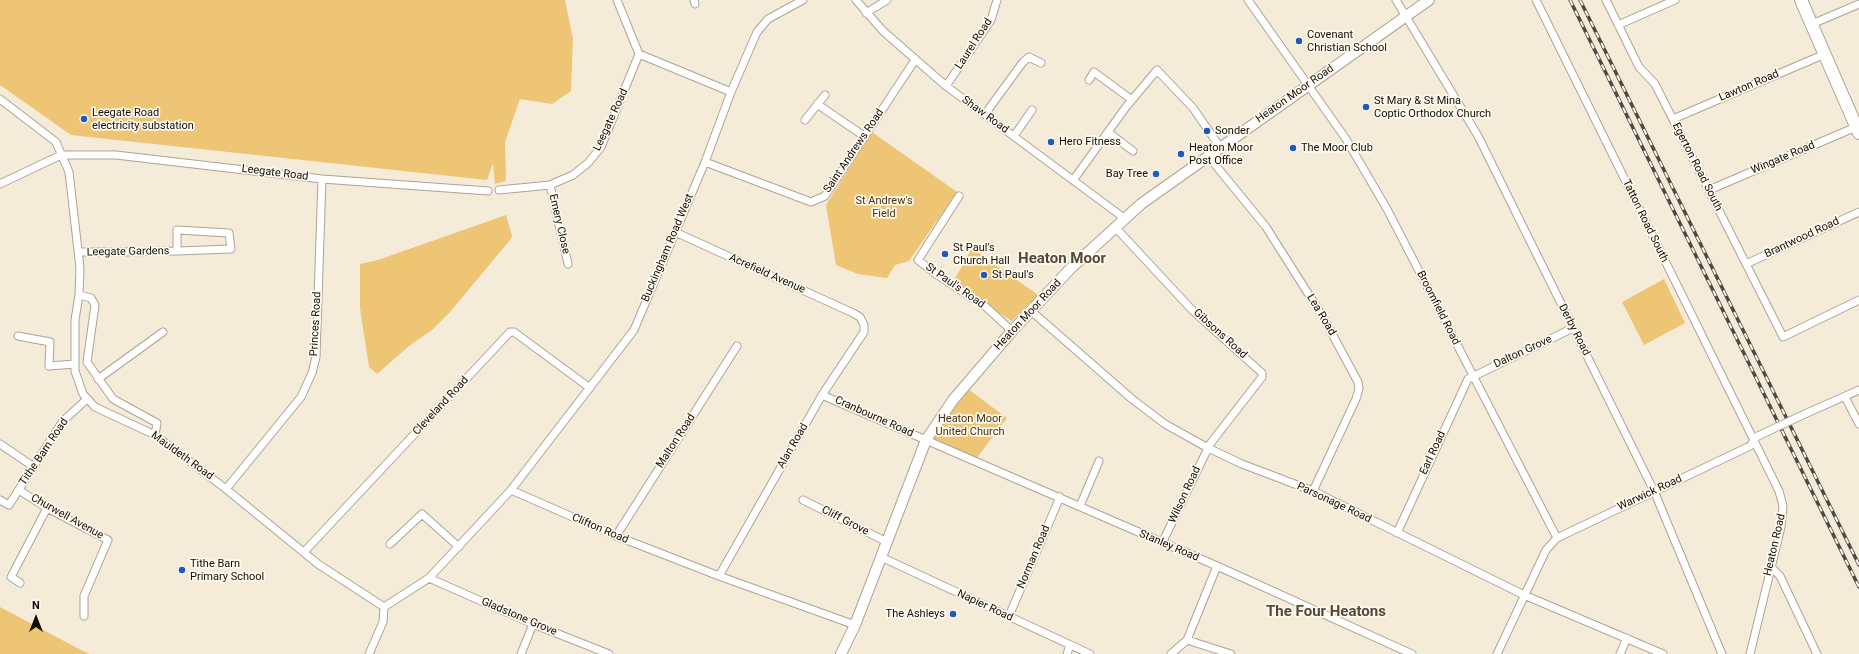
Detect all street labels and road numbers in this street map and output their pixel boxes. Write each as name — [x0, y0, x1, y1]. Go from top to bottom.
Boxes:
street label: Laurel Road — [953, 16, 995, 72]
street label: Heaton Moor Road — [1254, 62, 1336, 126]
street label: Lawton Road — [1717, 67, 1781, 105]
street label: Leegate Road — [591, 87, 631, 153]
street label: Shaw Road — [959, 94, 1011, 136]
street label: Saint Andrews Road — [821, 107, 887, 195]
street label: Egerton Road South — [1669, 121, 1725, 213]
street label: Wingate Road — [1749, 139, 1817, 177]
street label: Leegate Road — [241, 162, 309, 184]
street label: Tatton Road South — [1619, 177, 1671, 265]
street label: Buckingham Road West — [639, 192, 697, 304]
street label: Emery Close — [546, 193, 572, 255]
street label: Brantwood Road — [1763, 215, 1841, 261]
street label: Leegate Gardens — [86, 245, 170, 259]
street label: Acrefield Avenue — [727, 251, 807, 297]
street label: St Paul's Road — [923, 261, 987, 311]
street label: Broomfield Road — [1414, 269, 1462, 347]
street label: Heaton Moor Road — [992, 277, 1064, 353]
street label: Princes Road — [308, 291, 324, 357]
street label: Lea Road — [1304, 292, 1338, 338]
street label: Derby Road — [1555, 302, 1593, 358]
street label: Gibsons Road — [1190, 306, 1250, 362]
street label: Dalton Grove — [1492, 333, 1554, 371]
street label: Cleveland Road — [410, 374, 472, 438]
street label: Cranbourne Road — [833, 394, 915, 440]
street label: Malton Road — [654, 411, 698, 471]
street label: Tithe Barn Road — [17, 416, 71, 488]
street label: Alan Road — [775, 421, 811, 471]
street label: Mauldeth Road — [148, 429, 216, 483]
street label: Earl Road — [1417, 429, 1449, 477]
street label: Wilson Road — [1166, 465, 1204, 525]
street label: Warwick Road — [1616, 472, 1684, 514]
street label: Parsonage Road — [1295, 480, 1373, 526]
street label: Churwell Avenue — [28, 492, 106, 542]
street label: Cliff Grove — [819, 503, 871, 539]
street label: Clifton Road — [570, 511, 630, 547]
street label: Heaton Road — [1761, 513, 1789, 577]
street label: Norman Road — [1015, 523, 1053, 591]
street label: Stanley Road — [1137, 527, 1201, 565]
street label: Napier Road — [955, 587, 1015, 625]
street label: Gladstone Grove — [479, 595, 559, 639]

